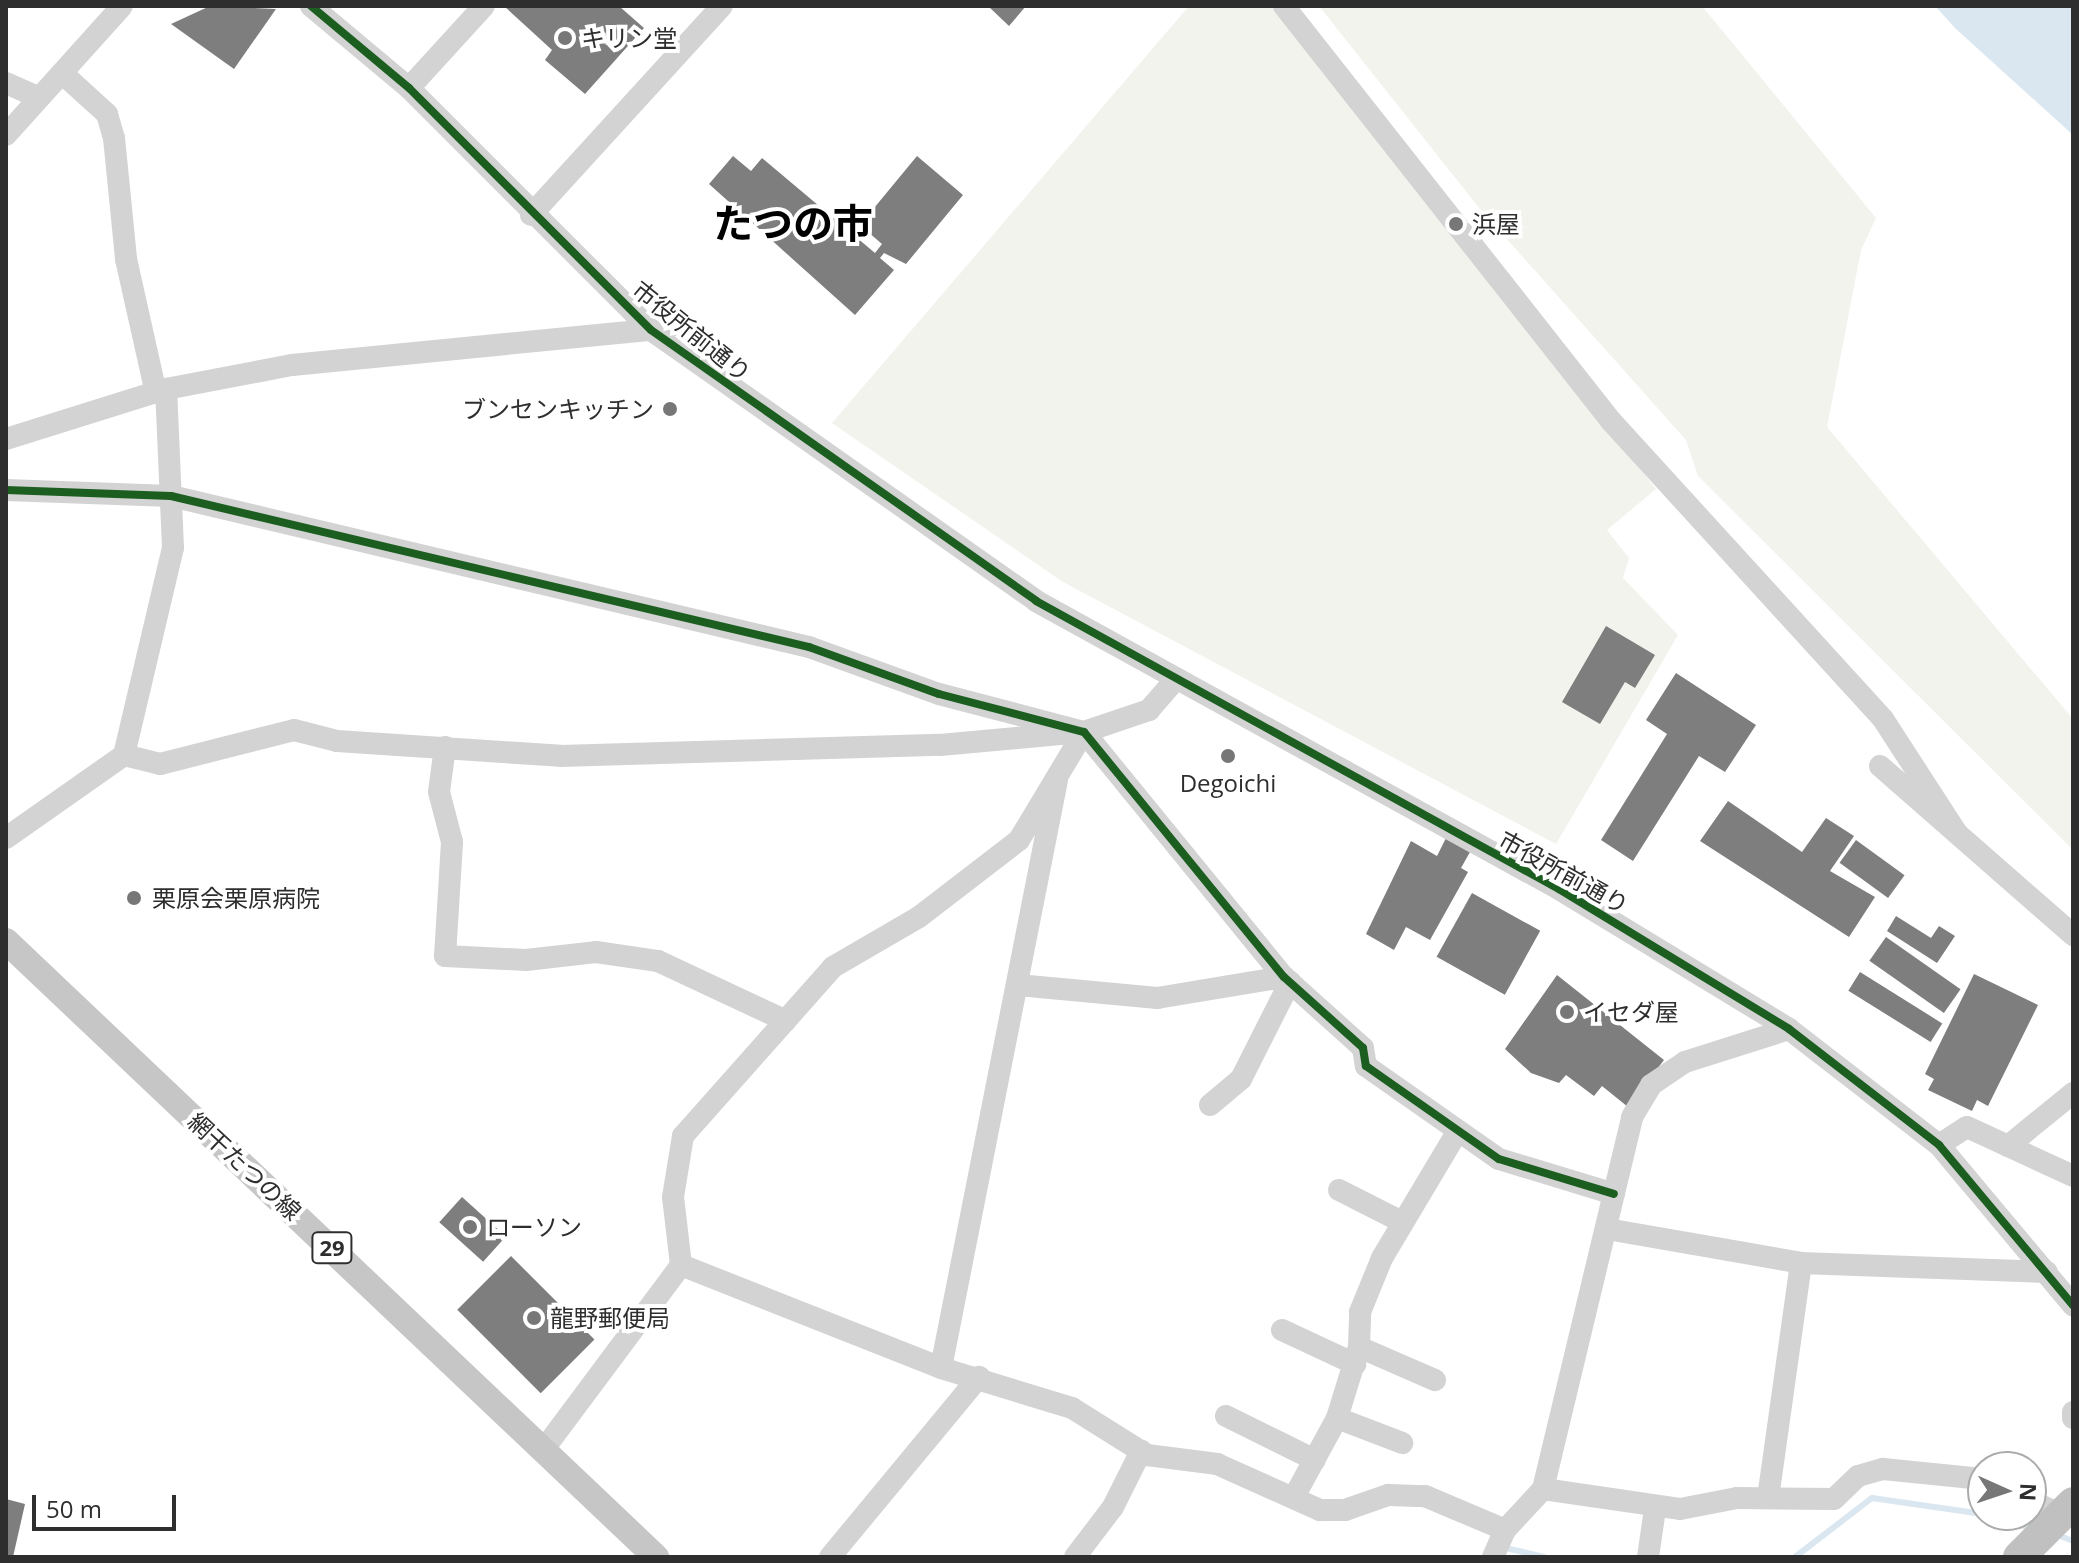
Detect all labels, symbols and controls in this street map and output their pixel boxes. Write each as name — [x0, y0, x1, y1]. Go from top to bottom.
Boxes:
place label: キリン堂 — [581, 24, 677, 52]
marker: キリン堂 — [556, 29, 574, 47]
district label: たつの市 — [713, 199, 873, 247]
place label: 浜屋 — [1472, 210, 1520, 238]
marker: 浜屋 — [1447, 215, 1465, 233]
street label: 市役所前通り — [627, 274, 757, 388]
place label: ブンセンキッチン — [462, 395, 654, 423]
marker: ブンセンキッチン — [661, 400, 679, 418]
marker: Degoichi — [1219, 747, 1237, 765]
place label: Degoichi — [1180, 769, 1276, 797]
street label: 市役所前通り — [1494, 824, 1634, 920]
place label: 栗原会栗原病院 — [152, 884, 320, 912]
marker: 栗原会栗原病院 — [123, 887, 145, 909]
place label: イセダ屋 — [1583, 998, 1679, 1026]
marker: イセダ屋 — [1558, 1003, 1576, 1021]
street label: 網干たつの線 — [183, 1106, 307, 1226]
place label: ローソン — [486, 1213, 582, 1241]
marker: ローソン — [461, 1218, 479, 1236]
road number: 29 — [310, 1230, 354, 1266]
place label: 龍野郵便局 — [550, 1304, 670, 1332]
marker: 龍野郵便局 — [525, 1309, 543, 1327]
north arrow — [1967, 1451, 2047, 1531]
scale bar — [36, 1479, 180, 1529]
text: N — [2014, 1482, 2044, 1502]
text: 50 m — [46, 1492, 102, 1525]

